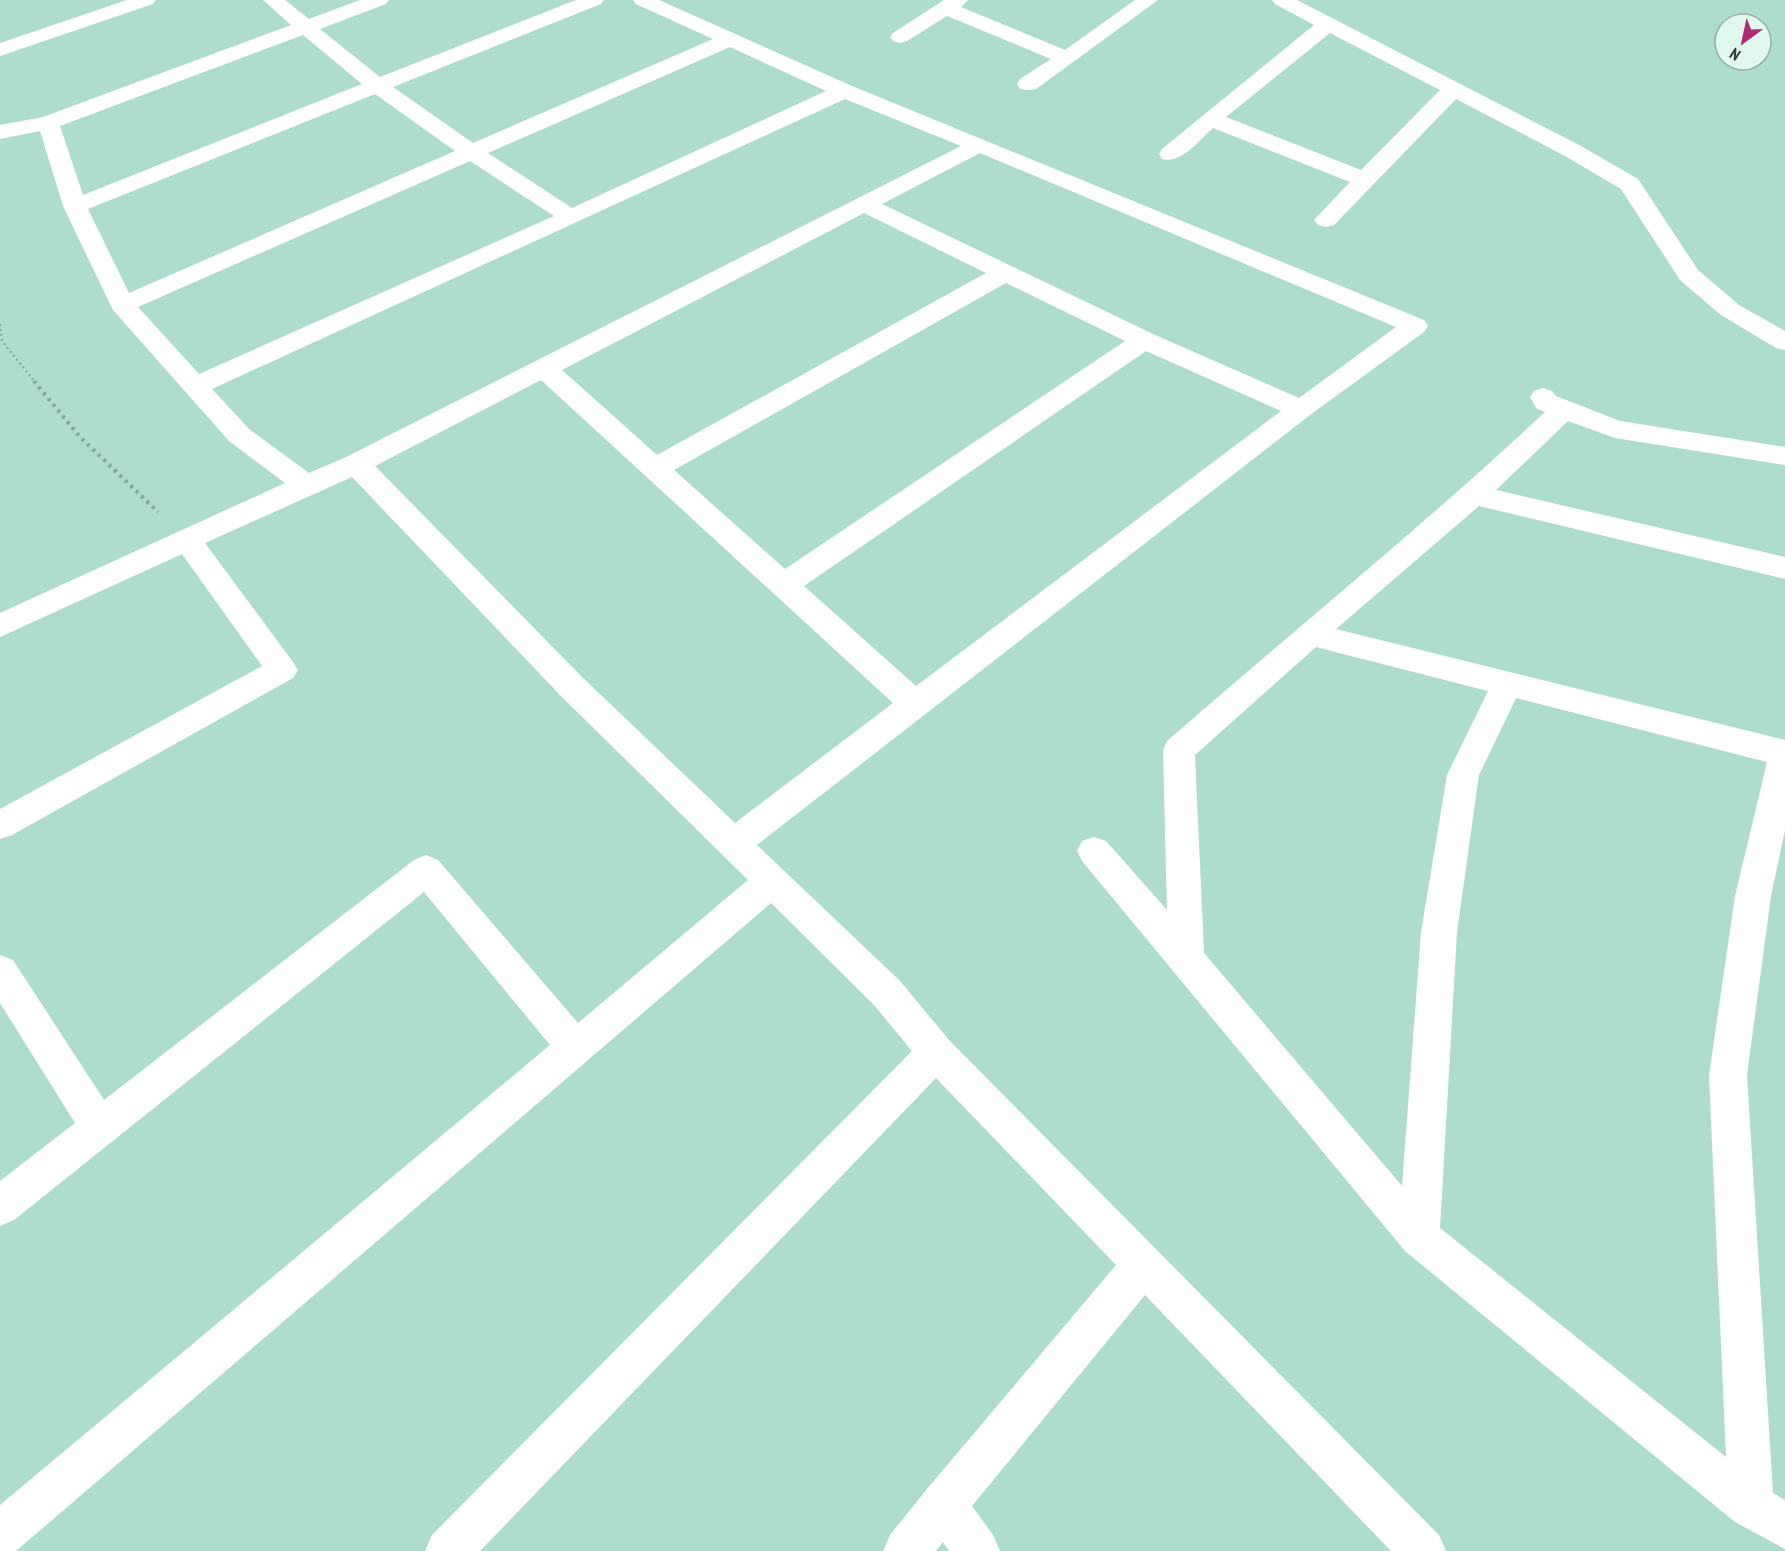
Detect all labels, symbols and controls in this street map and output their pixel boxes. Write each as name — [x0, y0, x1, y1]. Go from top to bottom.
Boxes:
north arrow — [1713, 12, 1773, 72]
text: N — [1726, 44, 1744, 65]

